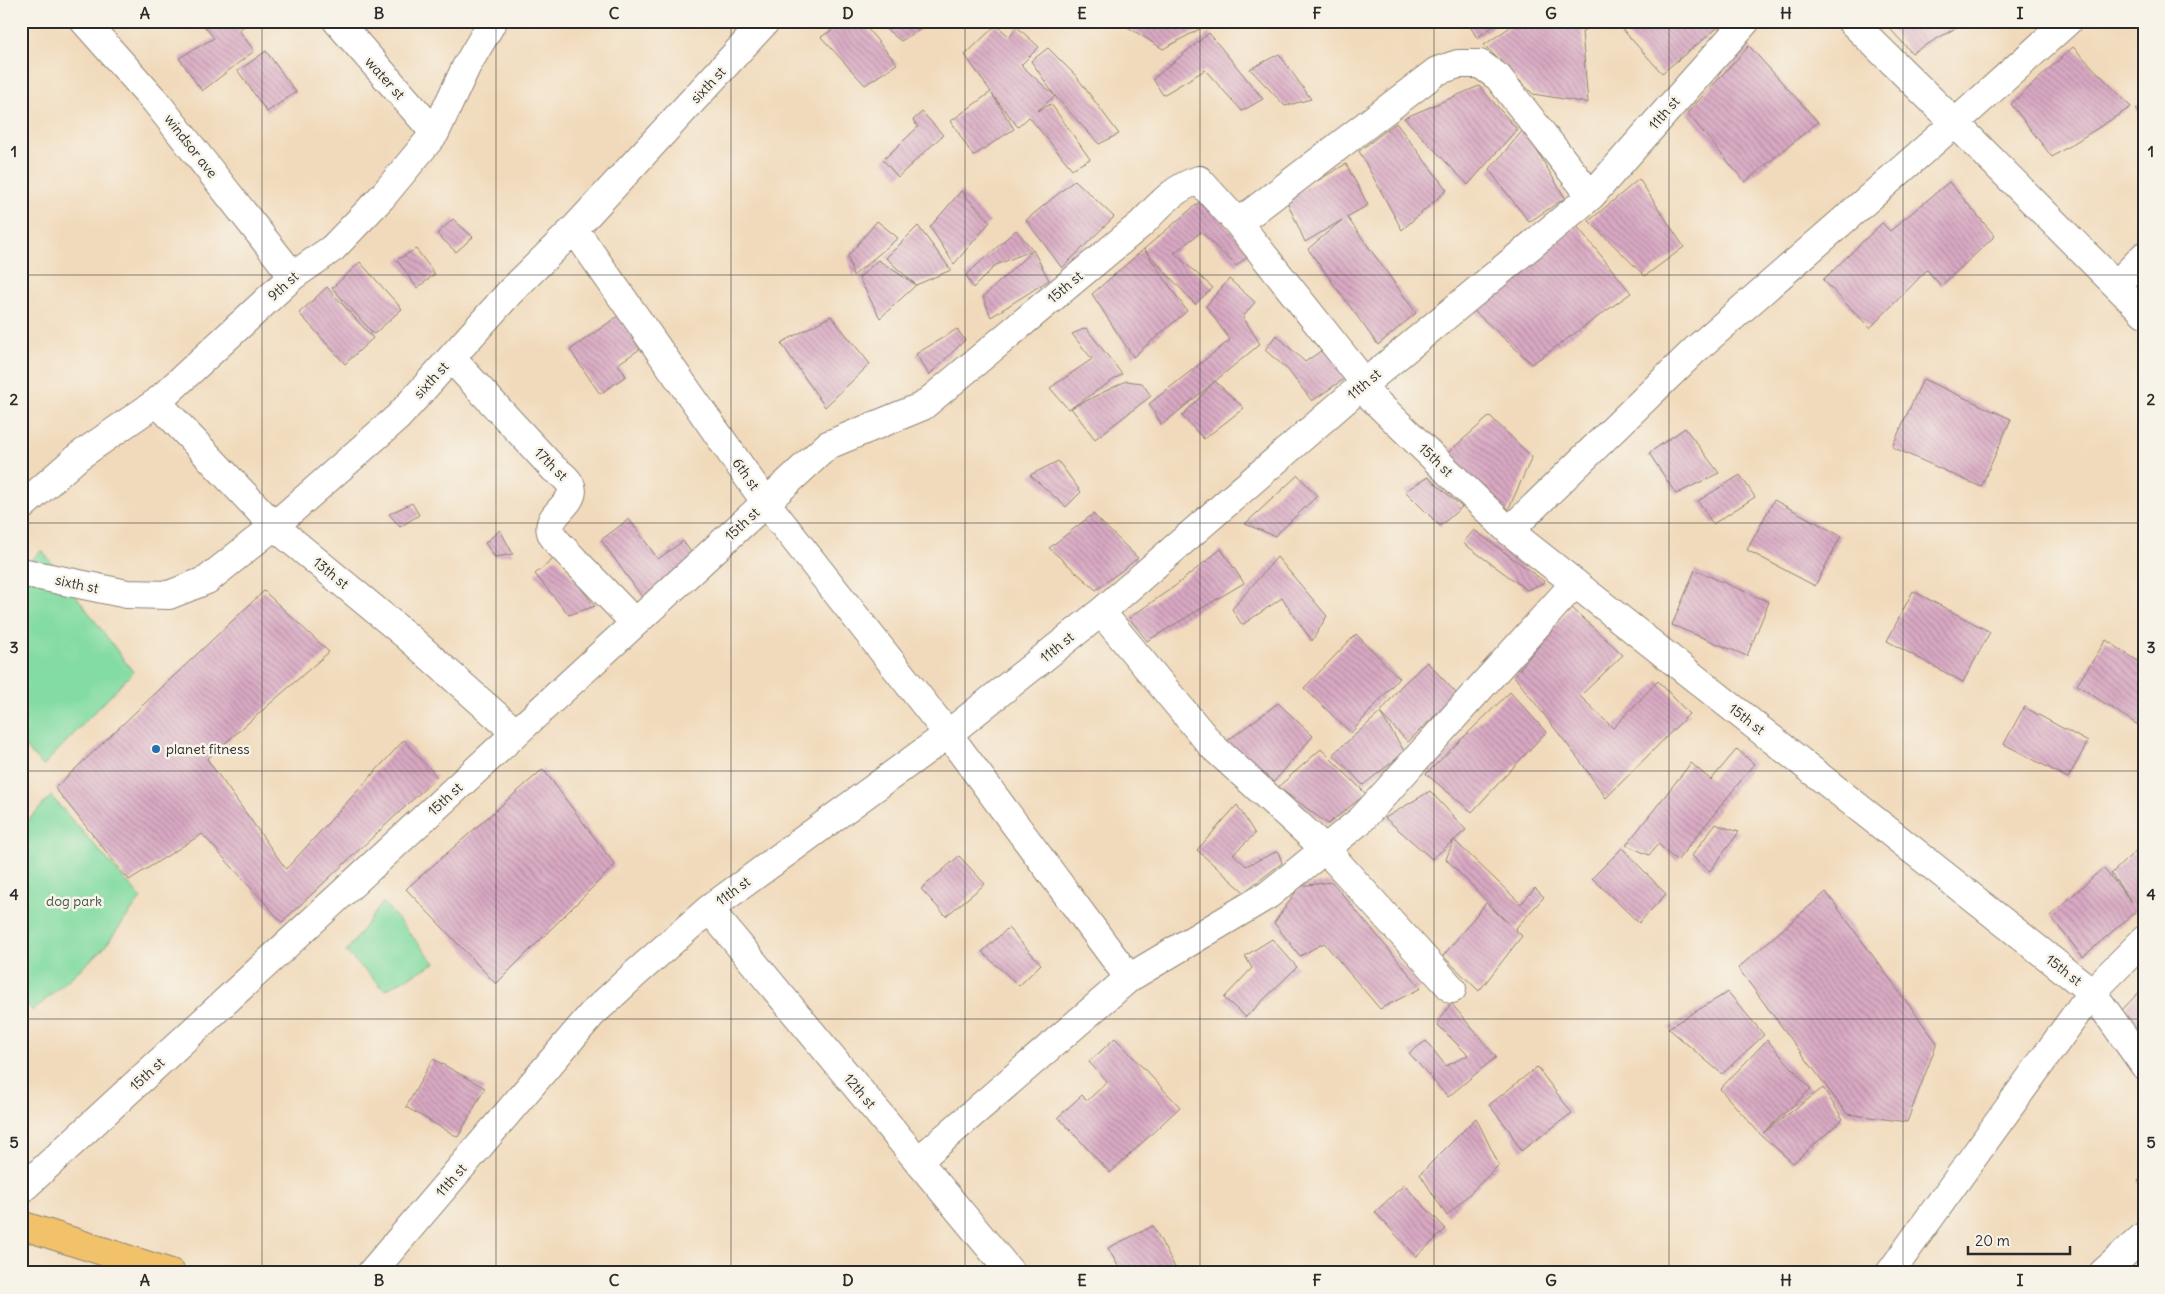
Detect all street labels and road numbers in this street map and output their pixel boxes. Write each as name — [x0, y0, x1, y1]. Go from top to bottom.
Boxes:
street label: water st — [361, 53, 409, 103]
street label: sixth st — [687, 63, 730, 107]
street label: 11th st — [1645, 92, 1684, 133]
street label: windsor ave — [160, 110, 222, 182]
street label: 9th st — [264, 267, 302, 304]
street label: 15th st — [1044, 267, 1087, 307]
street label: sixth st — [410, 358, 452, 402]
street label: 11th st — [1344, 365, 1385, 403]
street label: 15th st — [1415, 439, 1457, 481]
street label: 17th st — [531, 444, 572, 485]
street label: 6th st — [729, 454, 764, 494]
street label: 15th st — [721, 503, 763, 545]
street label: 13th st — [310, 553, 353, 593]
street label: sixth st — [54, 571, 100, 597]
street label: 11th st — [1036, 628, 1078, 666]
street label: 15th st — [1725, 699, 1769, 739]
street label: 15th st — [424, 778, 466, 820]
street label: 11th st — [712, 872, 754, 910]
street label: 15th st — [2042, 950, 2086, 990]
street label: 15th st — [126, 1053, 168, 1095]
street label: 12th st — [840, 1070, 880, 1112]
street label: 11th st — [432, 1159, 471, 1200]

